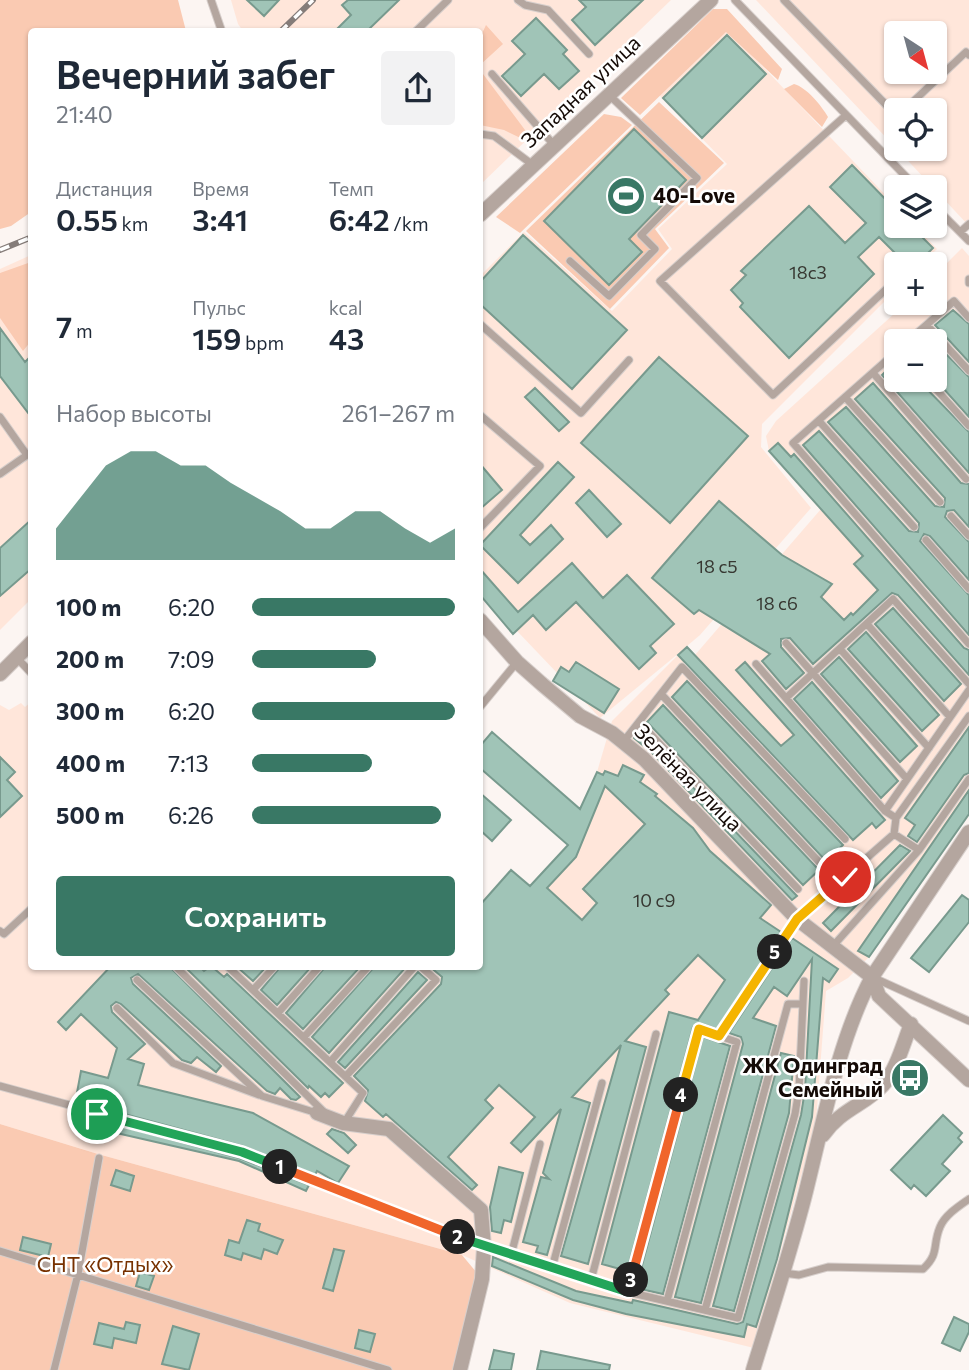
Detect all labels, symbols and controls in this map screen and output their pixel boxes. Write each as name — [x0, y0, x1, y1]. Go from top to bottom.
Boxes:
north arrow — [884, 21, 947, 84]
map controls — [884, 21, 947, 392]
street label: Западная улица — [515, 29, 645, 152]
text: Вечерний забег — [56, 50, 335, 97]
button: share — [381, 51, 455, 125]
button: locate — [884, 98, 947, 161]
text: 21:40 — [56, 100, 113, 128]
sports icon: 40-Love — [605, 175, 647, 217]
button: layers — [884, 175, 947, 238]
text: Дистанция — [56, 177, 153, 200]
text: Время — [192, 177, 249, 200]
text: Темп — [329, 177, 374, 200]
place label: 40-Love — [653, 182, 735, 207]
text: 0.55 — [56, 200, 118, 237]
text: 3:41 — [192, 200, 248, 237]
text: 6:42 — [329, 200, 390, 237]
text: km — [118, 212, 148, 235]
text: /km — [390, 212, 429, 235]
button: + — [884, 252, 947, 315]
house number: 18с3 — [789, 261, 827, 283]
text: Пульс — [192, 296, 246, 319]
text: kcal — [329, 296, 363, 319]
text: 7 — [56, 307, 72, 344]
text: m — [72, 319, 93, 342]
text: 159 — [192, 319, 241, 356]
text: 43 — [329, 319, 364, 356]
button: − — [884, 329, 947, 392]
text: bpm — [241, 331, 284, 354]
text: Набор высоты — [56, 399, 212, 427]
text: 261–267 m — [342, 399, 455, 427]
house number: 18 с5 — [696, 555, 738, 577]
house number: 18 с6 — [756, 592, 798, 614]
text: 100 m — [56, 593, 121, 621]
text: 6:20 — [168, 593, 215, 621]
text: 200 m — [56, 645, 124, 673]
text: 7:09 — [168, 645, 215, 673]
text: 300 m — [56, 697, 124, 725]
text: 6:20 — [168, 697, 215, 725]
street label: Зелёная улица — [630, 718, 748, 836]
text: 400 m — [56, 749, 125, 777]
text: 7:13 — [168, 749, 209, 777]
text: 500 m — [56, 801, 124, 829]
text: 6:26 — [168, 801, 214, 829]
pin — [815, 847, 875, 907]
icon: check — [826, 858, 864, 896]
button: Сохранить — [56, 876, 455, 956]
house number: 10 с9 — [633, 889, 675, 911]
pin: 5 — [758, 934, 792, 970]
text: 5 — [769, 940, 780, 963]
place label: ЖК Одинград Семейный — [742, 1052, 883, 1101]
bus stop icon: ЖК Одинград Семейный — [889, 1057, 931, 1099]
pin: 4 — [664, 1078, 698, 1112]
text: 4 — [675, 1083, 686, 1106]
pin — [67, 1084, 127, 1144]
icon: arrive — [78, 1095, 116, 1133]
pin: 1 — [262, 1150, 298, 1184]
text: 1 — [275, 1155, 284, 1178]
pin: 2 — [440, 1220, 476, 1254]
text: 2 — [452, 1225, 463, 1248]
park label: СНТ «Отдых» — [37, 1251, 173, 1276]
pin: 3 — [614, 1262, 648, 1298]
text: 3 — [625, 1268, 636, 1291]

